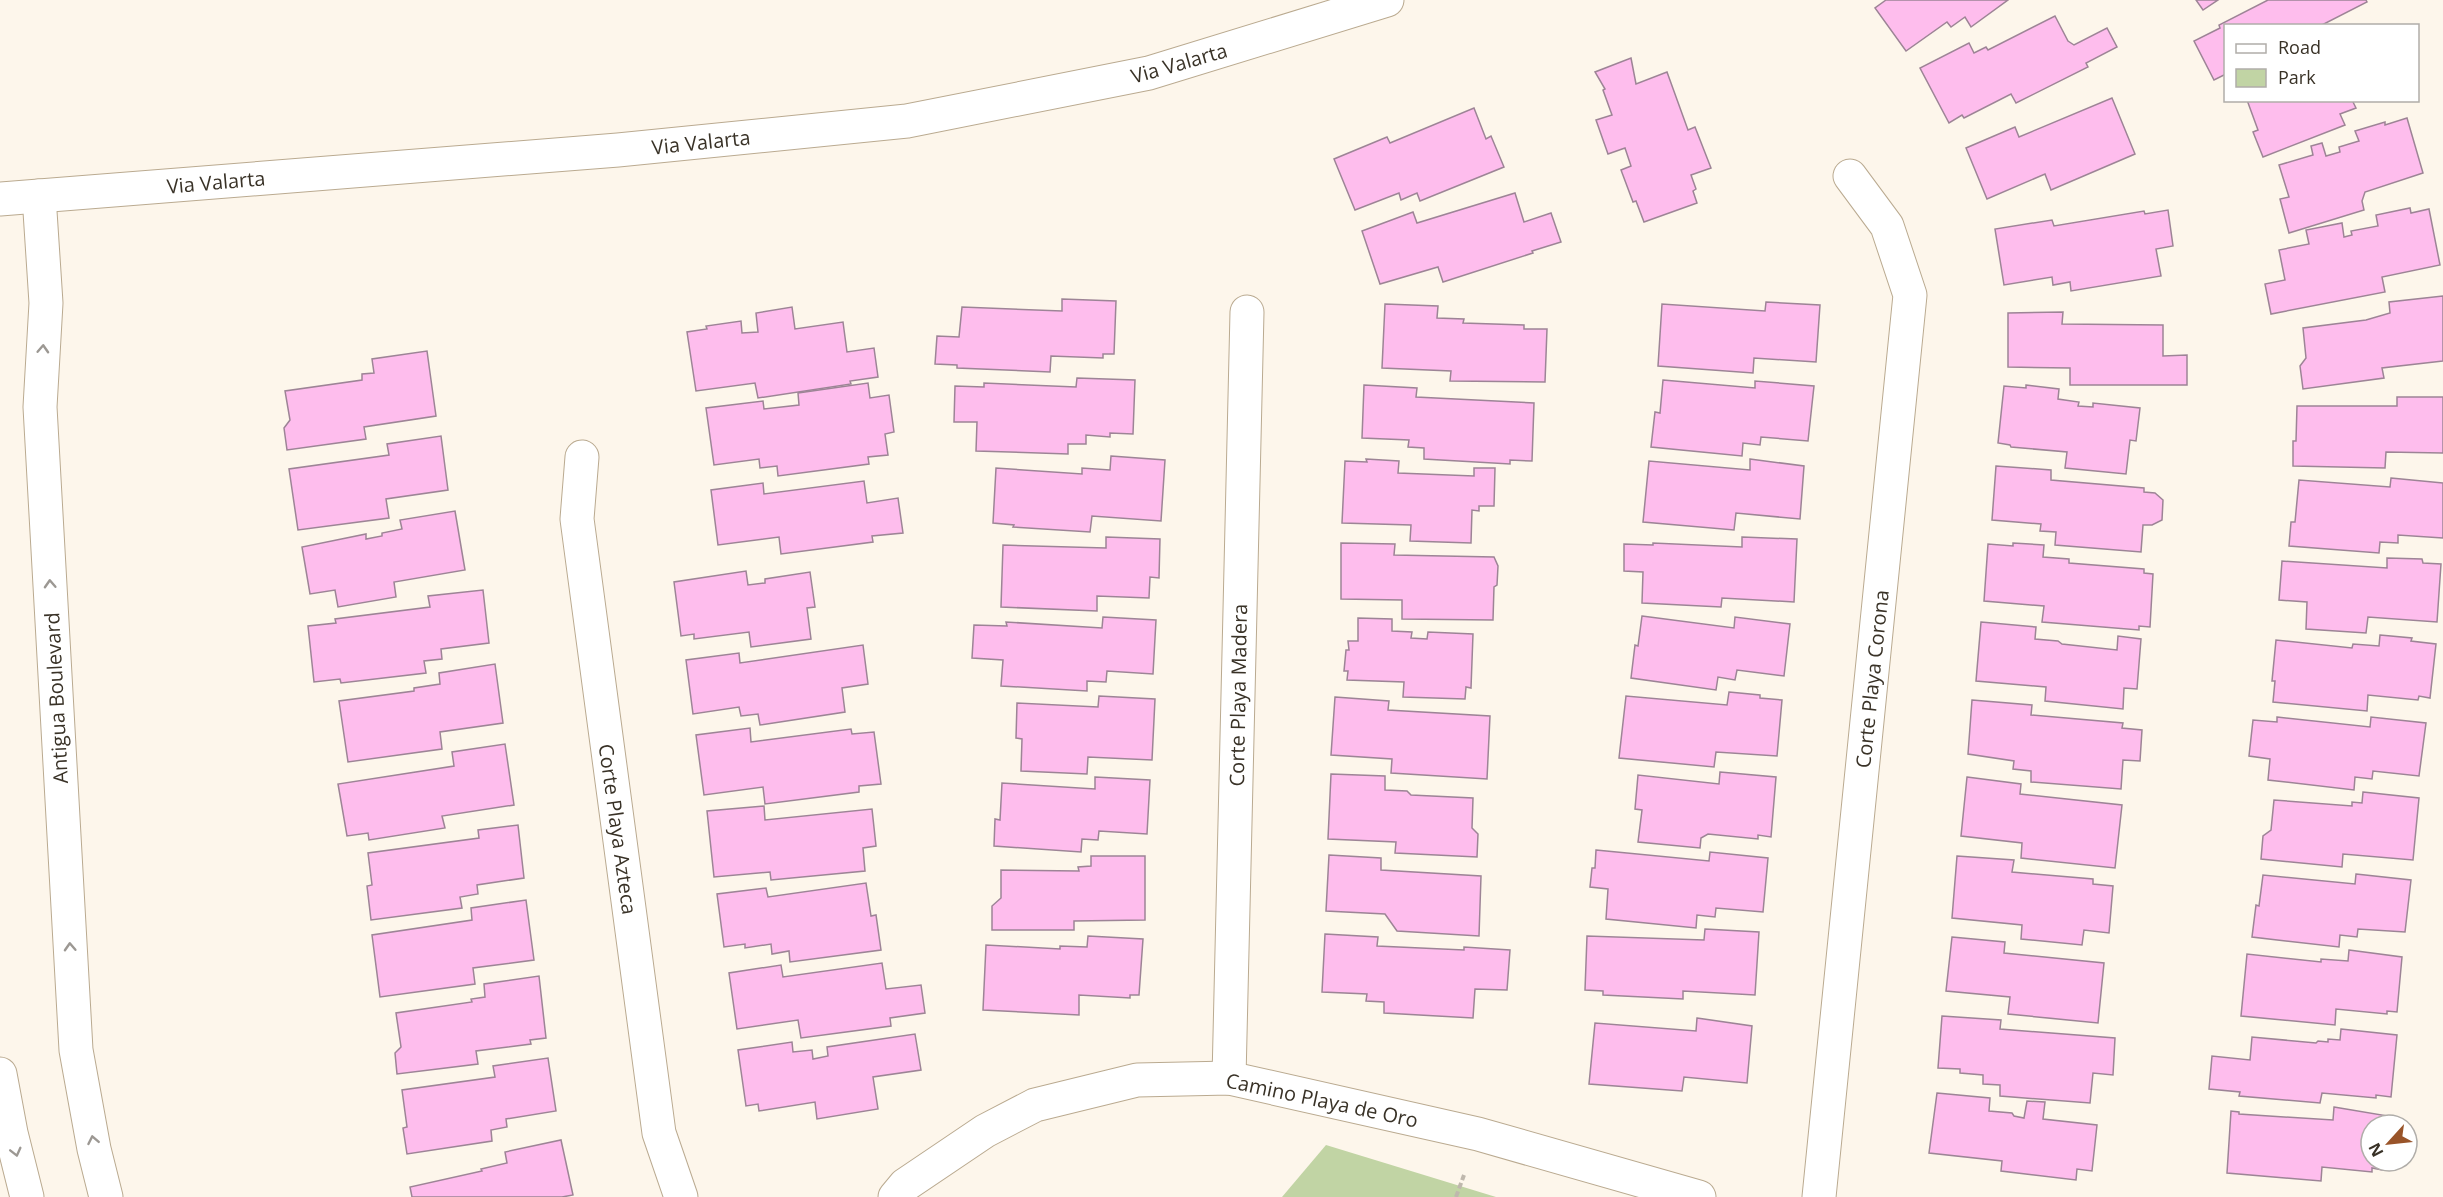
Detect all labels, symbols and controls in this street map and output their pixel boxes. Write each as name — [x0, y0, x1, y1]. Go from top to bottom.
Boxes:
legend — [2224, 24, 2419, 102]
text: Road — [2278, 35, 2321, 59]
street label: Via Valarta — [1128, 36, 1230, 90]
text: Park — [2278, 65, 2316, 89]
street label: Via Valarta — [650, 123, 752, 161]
street label: Via Valarta — [166, 164, 266, 200]
one-way arrow — [37, 344, 50, 353]
one-way arrow — [44, 580, 57, 589]
street label: Corte Playa Corona — [1849, 589, 1895, 769]
street label: Corte Playa Madera — [1223, 603, 1253, 787]
street label: Antigua Boulevard — [38, 612, 74, 784]
street label: Corte Playa Azteca — [593, 742, 643, 916]
one-way arrow — [64, 942, 77, 951]
street label: Camino Playa de Oro — [1223, 1066, 1421, 1134]
north arrow — [2359, 1113, 2419, 1173]
one-way arrow — [87, 1135, 100, 1145]
text: N — [2363, 1139, 2388, 1161]
one-way arrow — [8, 1146, 21, 1156]

